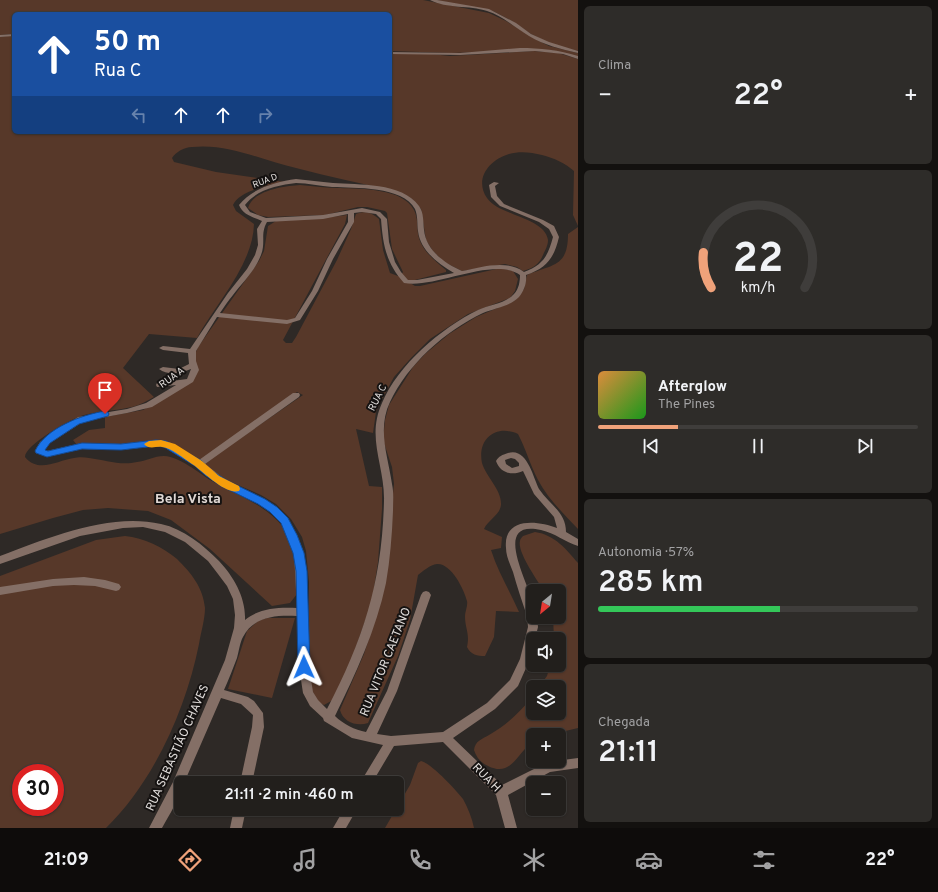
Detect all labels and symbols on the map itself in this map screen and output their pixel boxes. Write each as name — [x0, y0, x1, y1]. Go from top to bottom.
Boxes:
street label: RUA D — [251, 171, 279, 191]
street label: RUA A — [157, 364, 187, 392]
pin — [88, 373, 122, 414]
street label: RUA C — [366, 382, 390, 414]
district label: Bela Vista — [155, 491, 221, 508]
north arrow — [526, 584, 566, 624]
street label: RUA VITOR CAETANO — [357, 605, 415, 719]
position arrow — [283, 646, 325, 688]
street label: RUA SEBASTIÃO CHAVES — [143, 682, 213, 814]
street label: RUA H — [468, 760, 504, 796]
speed limit sign: 30 — [12, 764, 64, 816]

